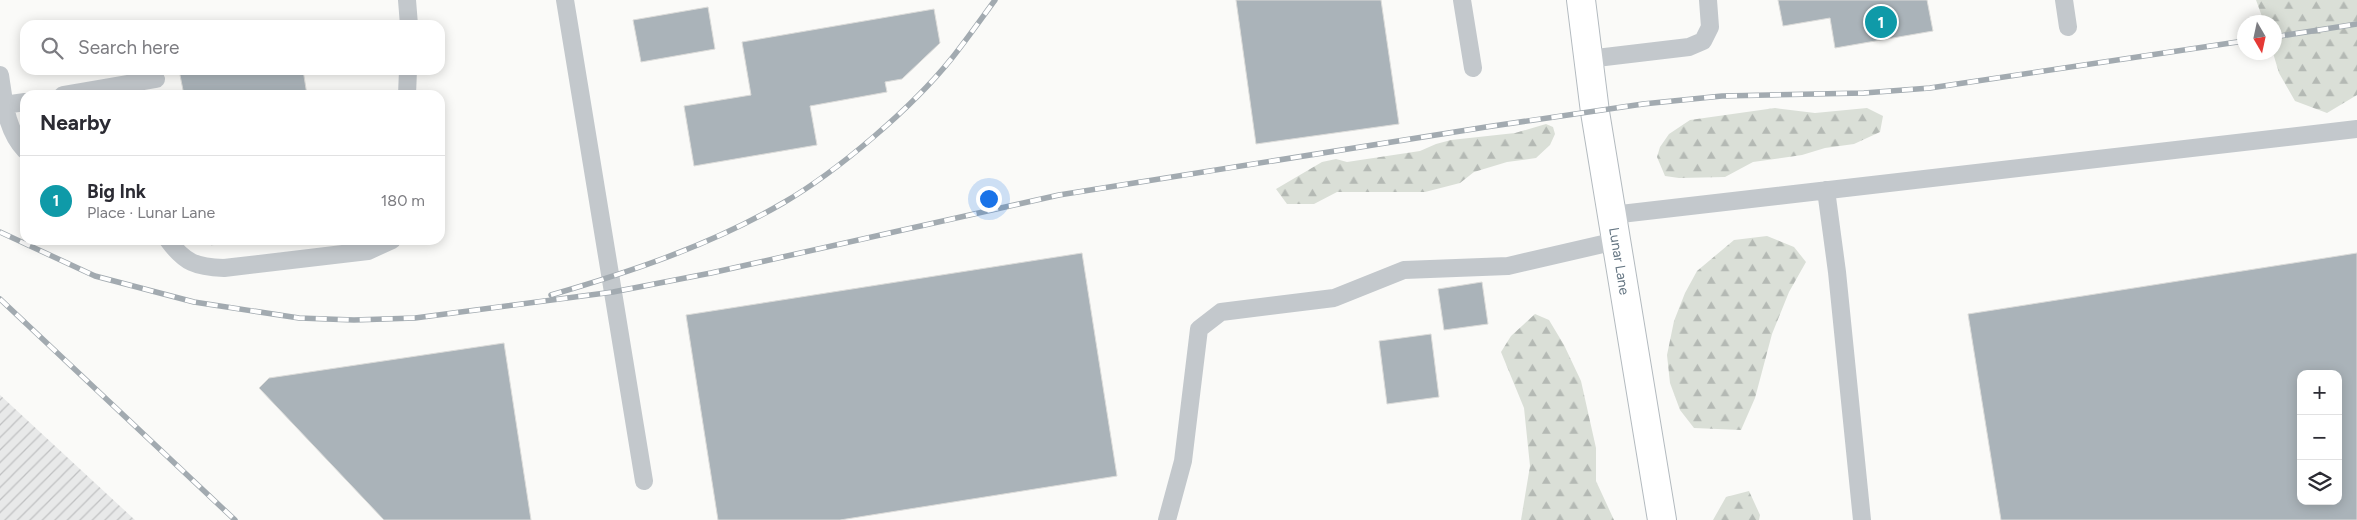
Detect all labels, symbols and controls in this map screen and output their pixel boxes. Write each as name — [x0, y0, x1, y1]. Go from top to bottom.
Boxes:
pin: 1 — [1865, 3, 1897, 41]
north arrow — [2237, 15, 2282, 60]
search box — [20, 20, 445, 75]
icon: search — [38, 34, 66, 62]
text: Search here — [78, 36, 180, 59]
text: Nearby — [40, 110, 111, 135]
text: Big Ink — [87, 180, 146, 203]
your location — [976, 186, 1002, 212]
text: 1 — [53, 191, 59, 210]
text: 180 m — [381, 191, 425, 210]
text: Place · Lunar Lane — [87, 203, 215, 222]
street label: Lunar Lane — [1605, 226, 1633, 297]
map controls — [2297, 370, 2342, 505]
button: + — [2297, 370, 2342, 415]
button: − — [2297, 415, 2342, 460]
button: layers — [2297, 460, 2342, 505]

